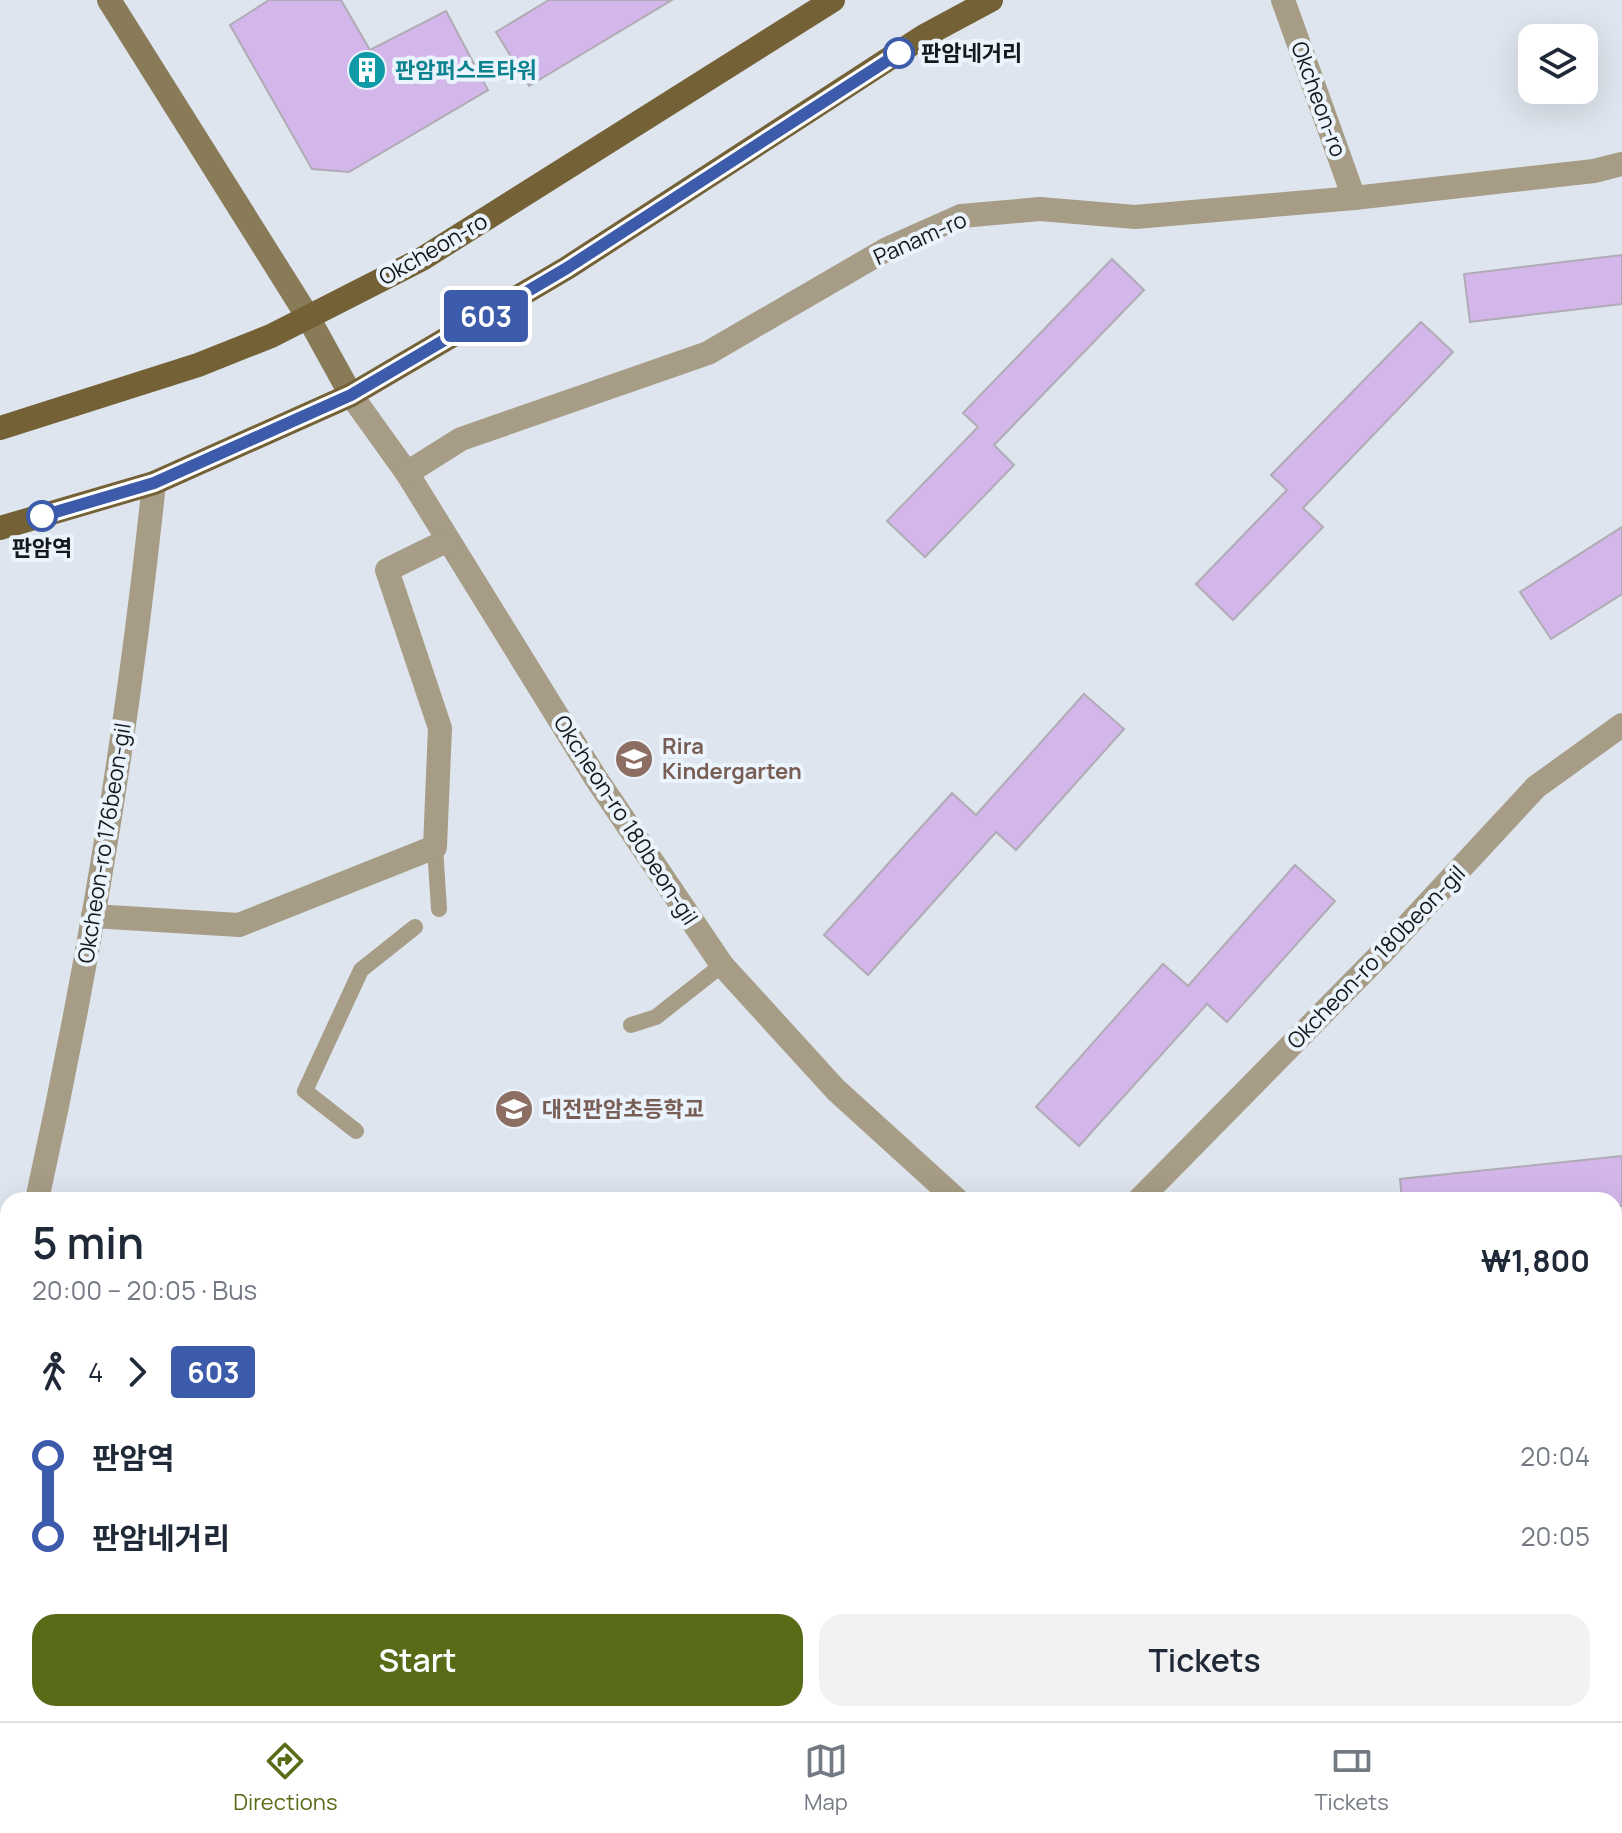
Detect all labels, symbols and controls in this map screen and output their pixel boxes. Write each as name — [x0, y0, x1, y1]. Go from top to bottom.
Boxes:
map controls — [1518, 24, 1598, 104]
button: layers — [1518, 24, 1598, 104]
street label: Okcheon-ro — [1284, 37, 1354, 161]
marker: 판암네거리 — [884, 38, 914, 68]
place label: 판암네거리 — [921, 38, 1022, 68]
building icon: 판암퍼스트타워 — [346, 49, 388, 91]
place label: 판암퍼스트타워 — [395, 55, 537, 85]
street label: Panam-ro — [869, 204, 971, 272]
street label: Okcheon-ro — [373, 206, 493, 292]
line badge: 603 — [440, 290, 532, 342]
text: 603 — [460, 297, 512, 335]
marker: 판암역 — [27, 501, 57, 531]
place label: 판암역 — [12, 533, 72, 563]
street label: Okcheon-ro 180beon-gil — [547, 709, 705, 931]
street label: Okcheon-ro 176beon-gil — [70, 721, 138, 965]
place label: Rira Kindergarten — [662, 731, 802, 786]
school or university icon: Rira Kindergarten — [613, 738, 655, 780]
street label: Okcheon-ro 180beon-gil — [1280, 859, 1472, 1055]
school or university icon: 대전판암초등학교 — [493, 1088, 535, 1130]
place label: 대전판암초등학교 — [542, 1094, 704, 1124]
text: 5 min — [32, 1212, 144, 1272]
text: ₩1,800 — [1481, 1240, 1590, 1281]
text: 20:00 – 20:05 · Bus — [32, 1272, 257, 1308]
icon: walk — [32, 1350, 76, 1394]
icon: forward — [115, 1350, 159, 1394]
text: 603 — [187, 1353, 239, 1391]
text: 4 — [88, 1354, 103, 1390]
text: 판암역 — [92, 1437, 175, 1478]
text: 20:04 — [1520, 1438, 1590, 1474]
text: 판암네거리 — [92, 1517, 230, 1558]
text: 20:05 — [1521, 1518, 1590, 1554]
button: Start — [32, 1614, 803, 1706]
button: Tickets — [819, 1614, 1590, 1706]
tab: Directions — [233, 1739, 337, 1817]
tab: Map — [804, 1739, 848, 1817]
tab: Tickets — [1314, 1739, 1389, 1817]

